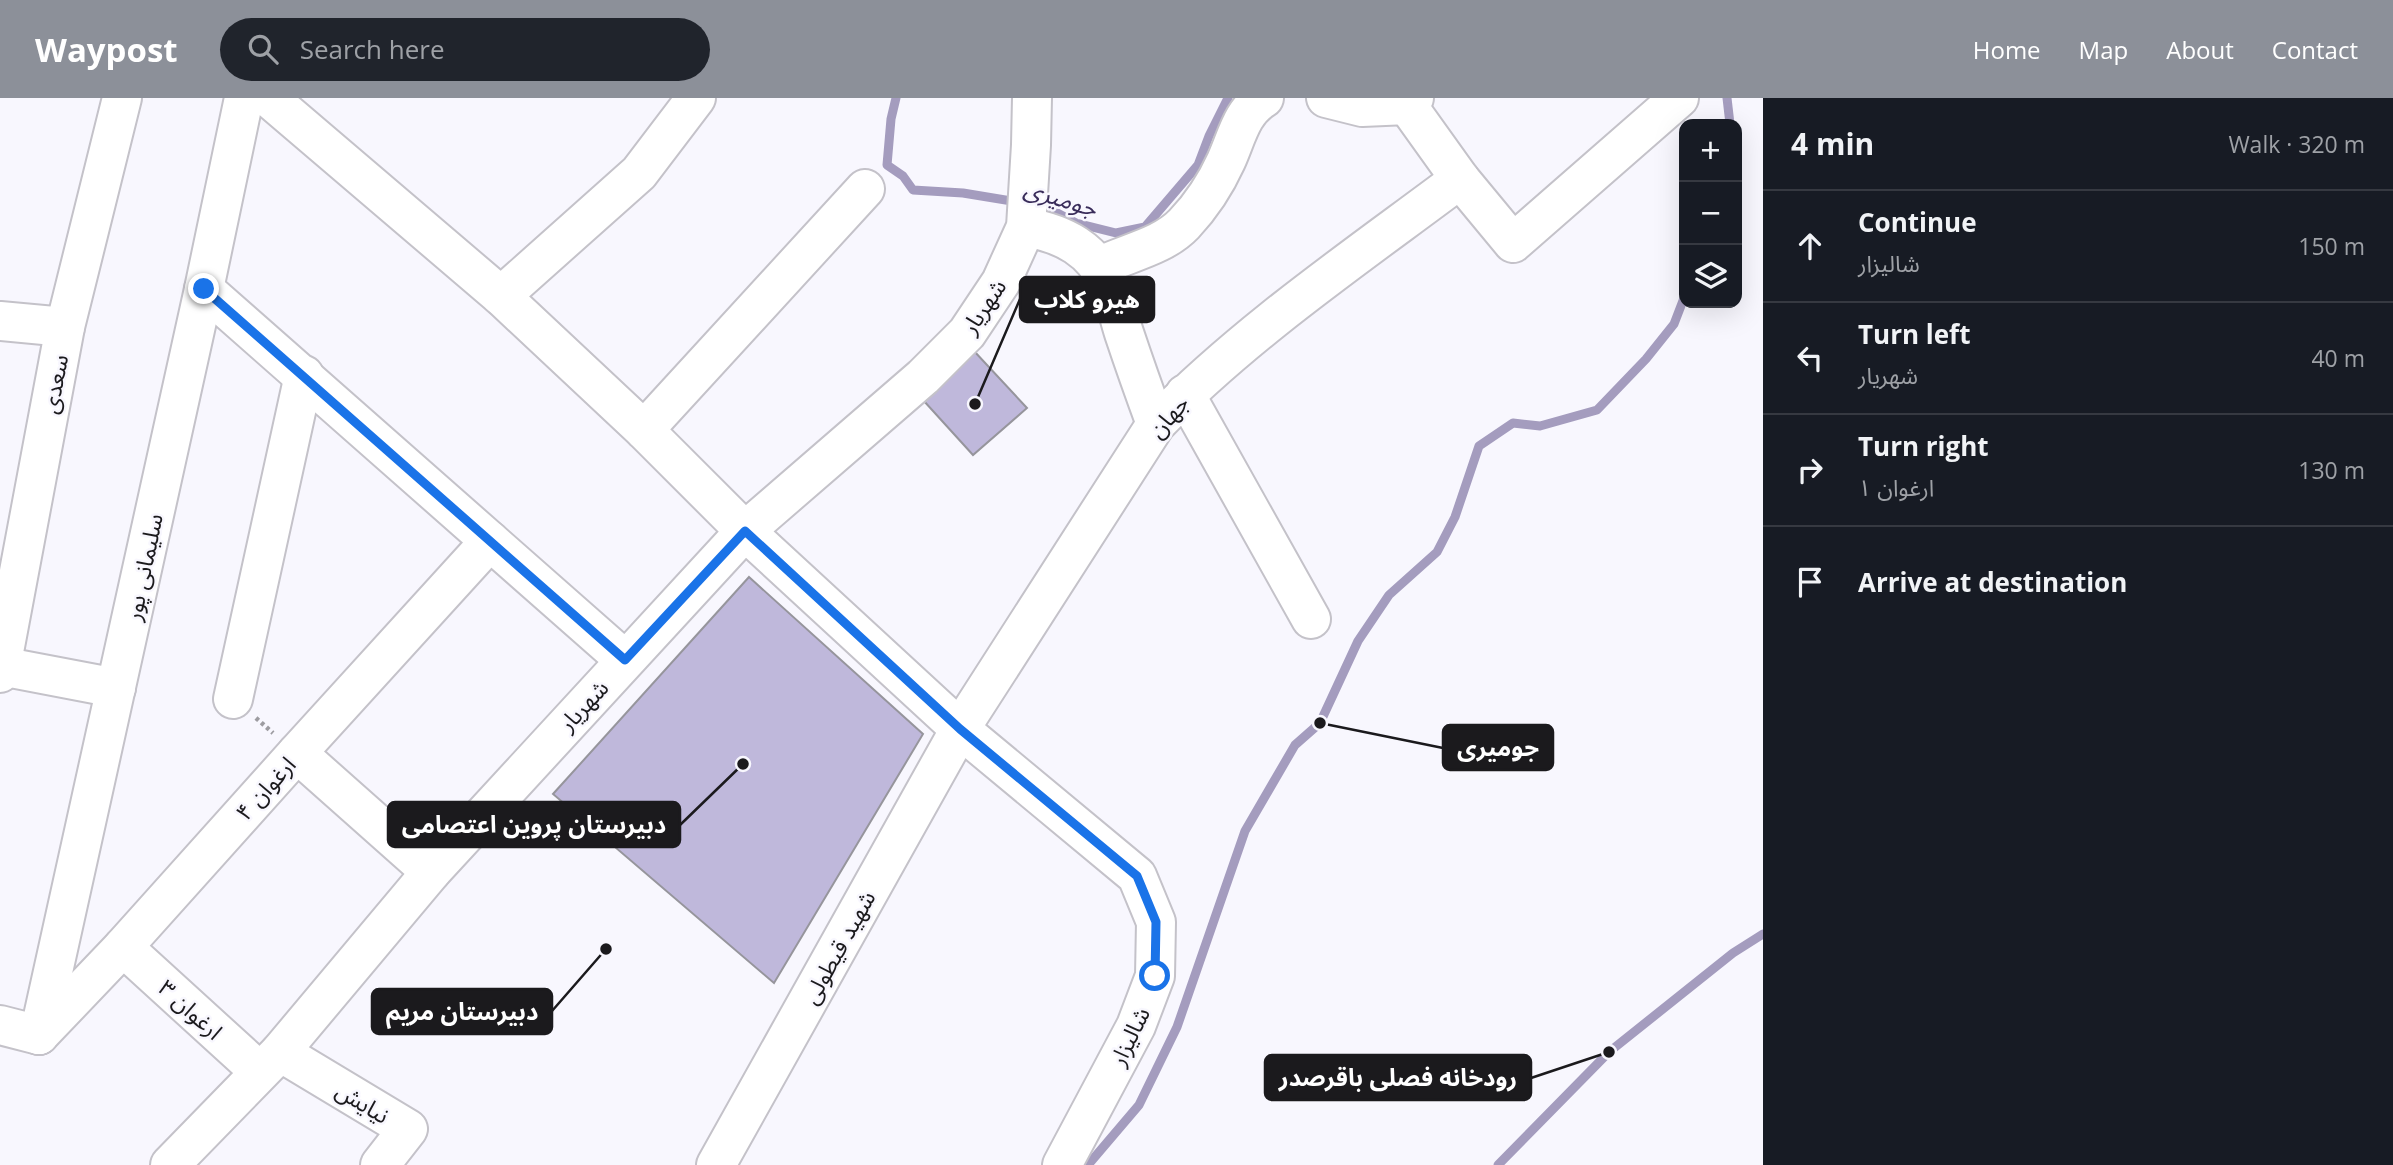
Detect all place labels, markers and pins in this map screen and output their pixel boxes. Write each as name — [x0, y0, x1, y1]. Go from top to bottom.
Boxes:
callout: هیرو کلاب — [1020, 277, 1154, 322]
callout: جومیری — [1443, 725, 1553, 770]
callout: دبیرستان پروین اعتصامی — [388, 802, 680, 847]
callout: دبیرستان مریم — [372, 989, 552, 1034]
callout: رودخانه فصلی باقرصدر — [1265, 1055, 1531, 1100]

